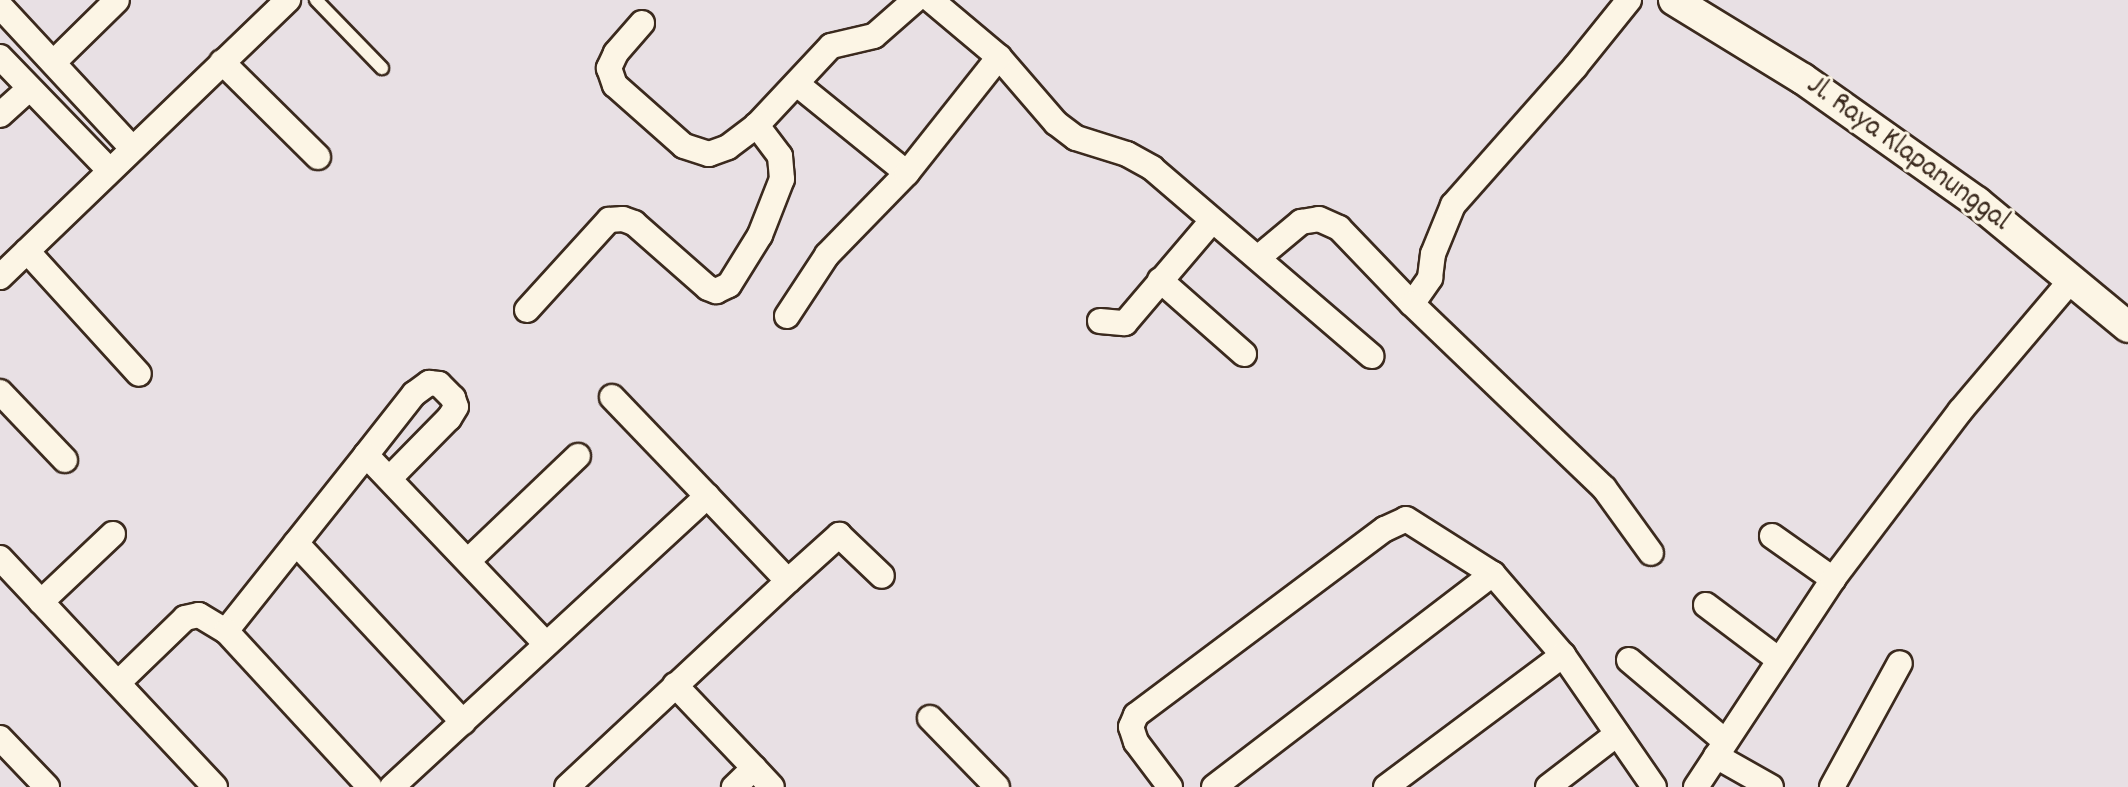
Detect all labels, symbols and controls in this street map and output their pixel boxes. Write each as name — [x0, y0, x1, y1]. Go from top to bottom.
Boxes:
street label: Jl. Raya Klapanunggal — [1798, 69, 2016, 241]

